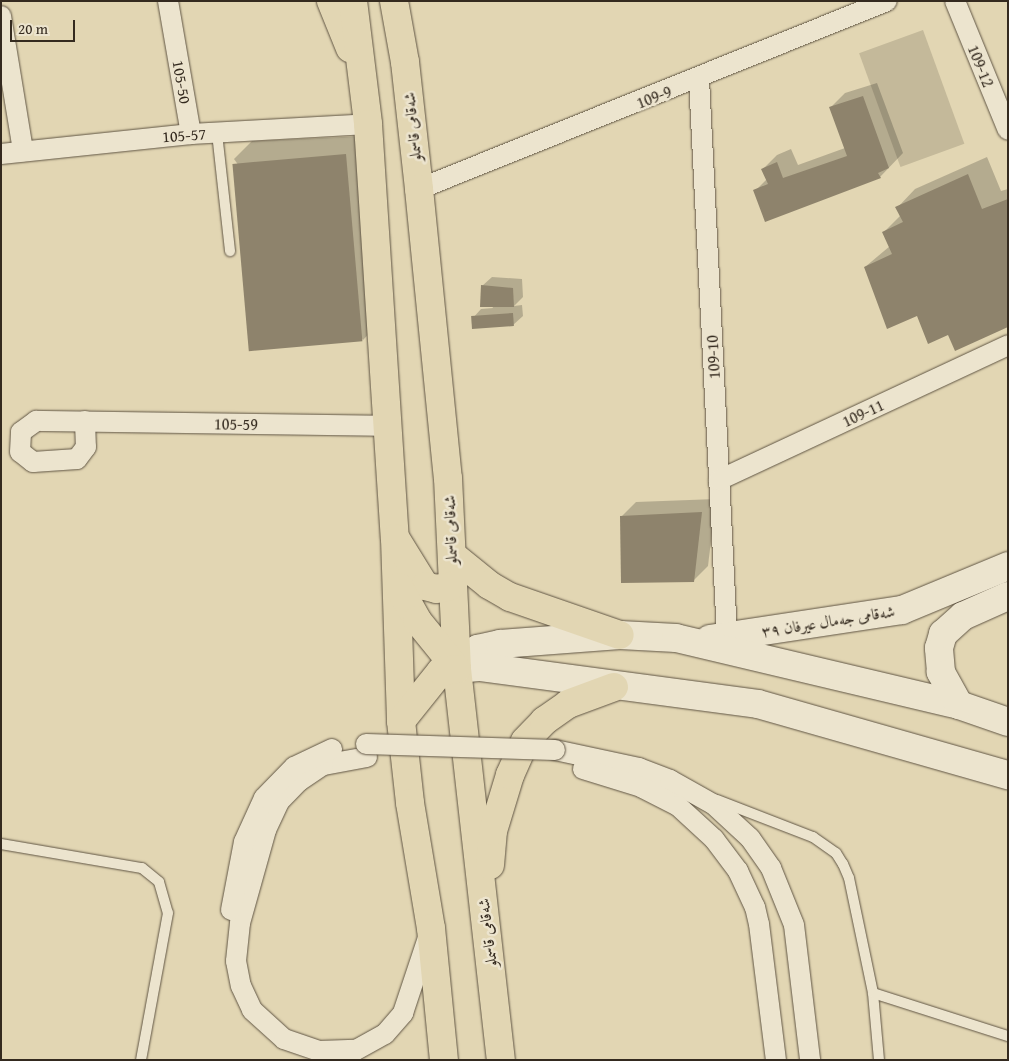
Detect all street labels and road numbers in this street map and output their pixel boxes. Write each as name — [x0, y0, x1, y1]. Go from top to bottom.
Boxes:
street label: 109-12 — [964, 42, 998, 90]
street label: 105-50 — [169, 59, 195, 105]
street label: 109-9 — [634, 82, 674, 112]
street label: شەقامی قاسملو — [399, 91, 425, 163]
street label: 105-57 — [161, 124, 207, 146]
street label: 109-10 — [702, 335, 724, 379]
street label: 109-11 — [839, 395, 887, 431]
street label: 105-59 — [214, 414, 258, 434]
street label: شەقامی قاسملو — [439, 495, 461, 565]
street label: شەقامی جەمال عیرفان ٣٩ — [760, 601, 896, 641]
street label: شەقامی قاسملو — [473, 897, 501, 969]

